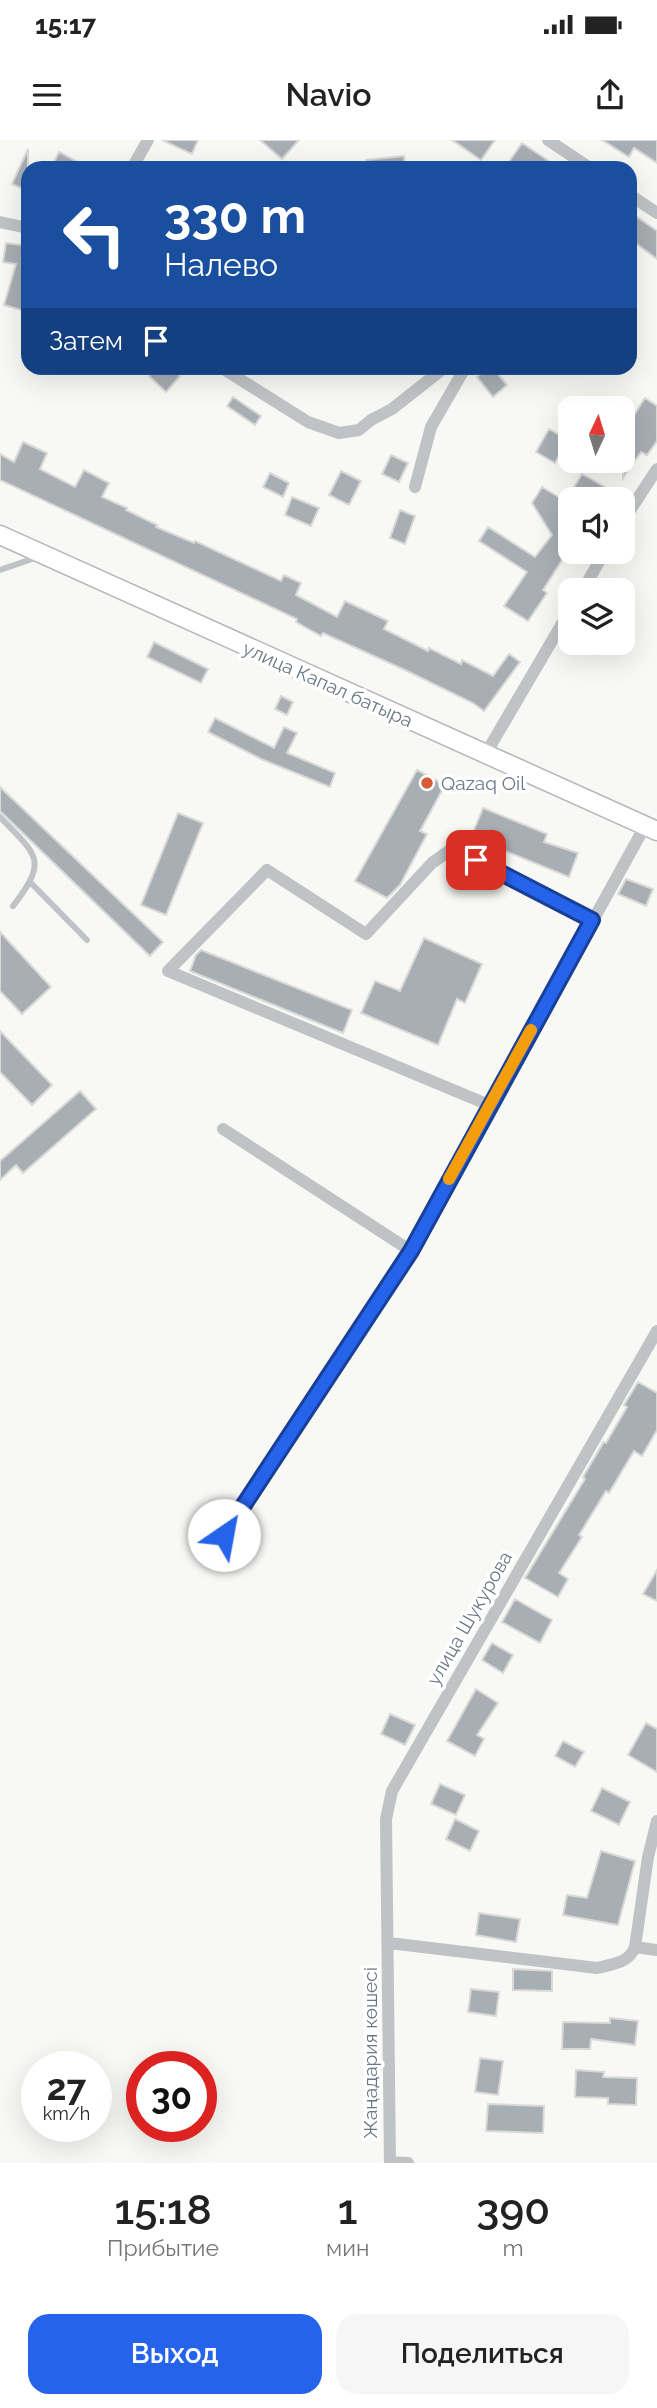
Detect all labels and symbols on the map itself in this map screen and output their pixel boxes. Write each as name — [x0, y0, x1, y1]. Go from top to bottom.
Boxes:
north arrow — [558, 396, 635, 472]
street label: улица Капал батыра — [240, 637, 416, 731]
place label: Qazaq Oil — [441, 772, 526, 794]
marker: Qazaq Oil — [419, 775, 435, 791]
pin — [446, 830, 506, 890]
position arrow — [187, 1498, 261, 1572]
street label: улица Шукурова — [422, 1547, 516, 1689]
street label: Жаңадария көшесі — [359, 1967, 381, 2139]
speed limit sign: 30 — [126, 2051, 217, 2142]

